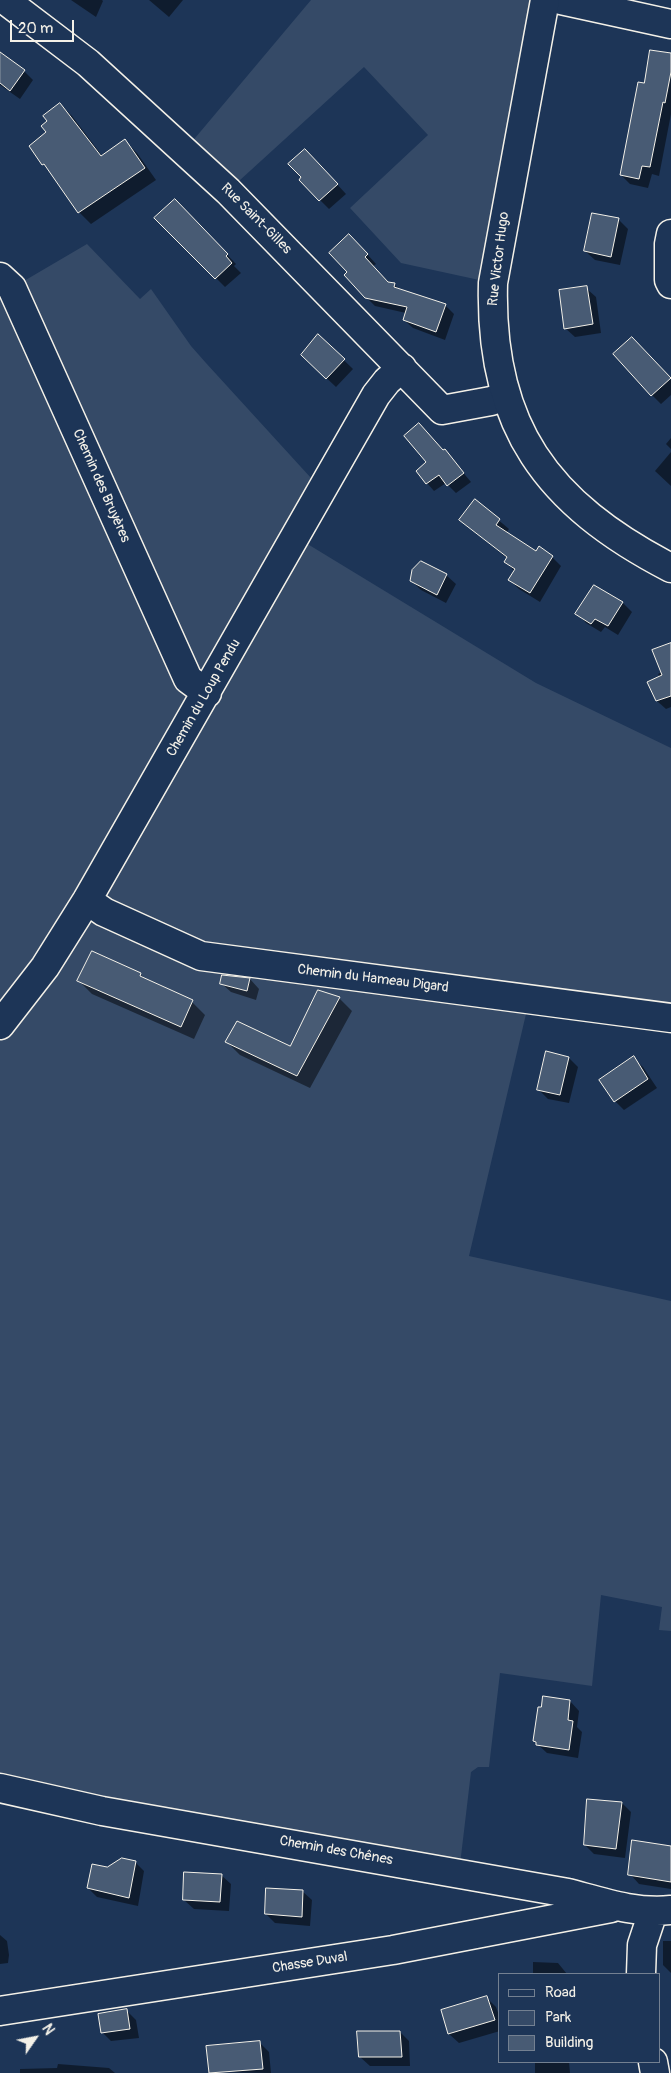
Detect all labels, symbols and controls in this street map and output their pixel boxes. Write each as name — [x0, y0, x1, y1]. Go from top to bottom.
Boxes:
scale bar — [12, 10, 76, 42]
text: 20 m — [18, 19, 53, 38]
street label: Rue Saint-Gilles — [217, 180, 295, 258]
street label: Rue Victor Hugo — [485, 211, 513, 307]
street label: Chemin des Bruyères — [68, 427, 134, 545]
street label: Chemin du Loup Pendu — [163, 636, 245, 760]
street label: Chemin du Hameau Digard — [297, 961, 449, 997]
street label: Chemin des Chênes — [278, 1833, 394, 1869]
street label: Chasse Duval — [271, 1949, 349, 1977]
legend — [498, 1973, 661, 2063]
text: Road — [545, 1983, 576, 2002]
text: Park — [545, 2008, 571, 2027]
north arrow — [10, 2013, 60, 2063]
text: N — [38, 2021, 58, 2038]
text: Building — [545, 2033, 593, 2052]

